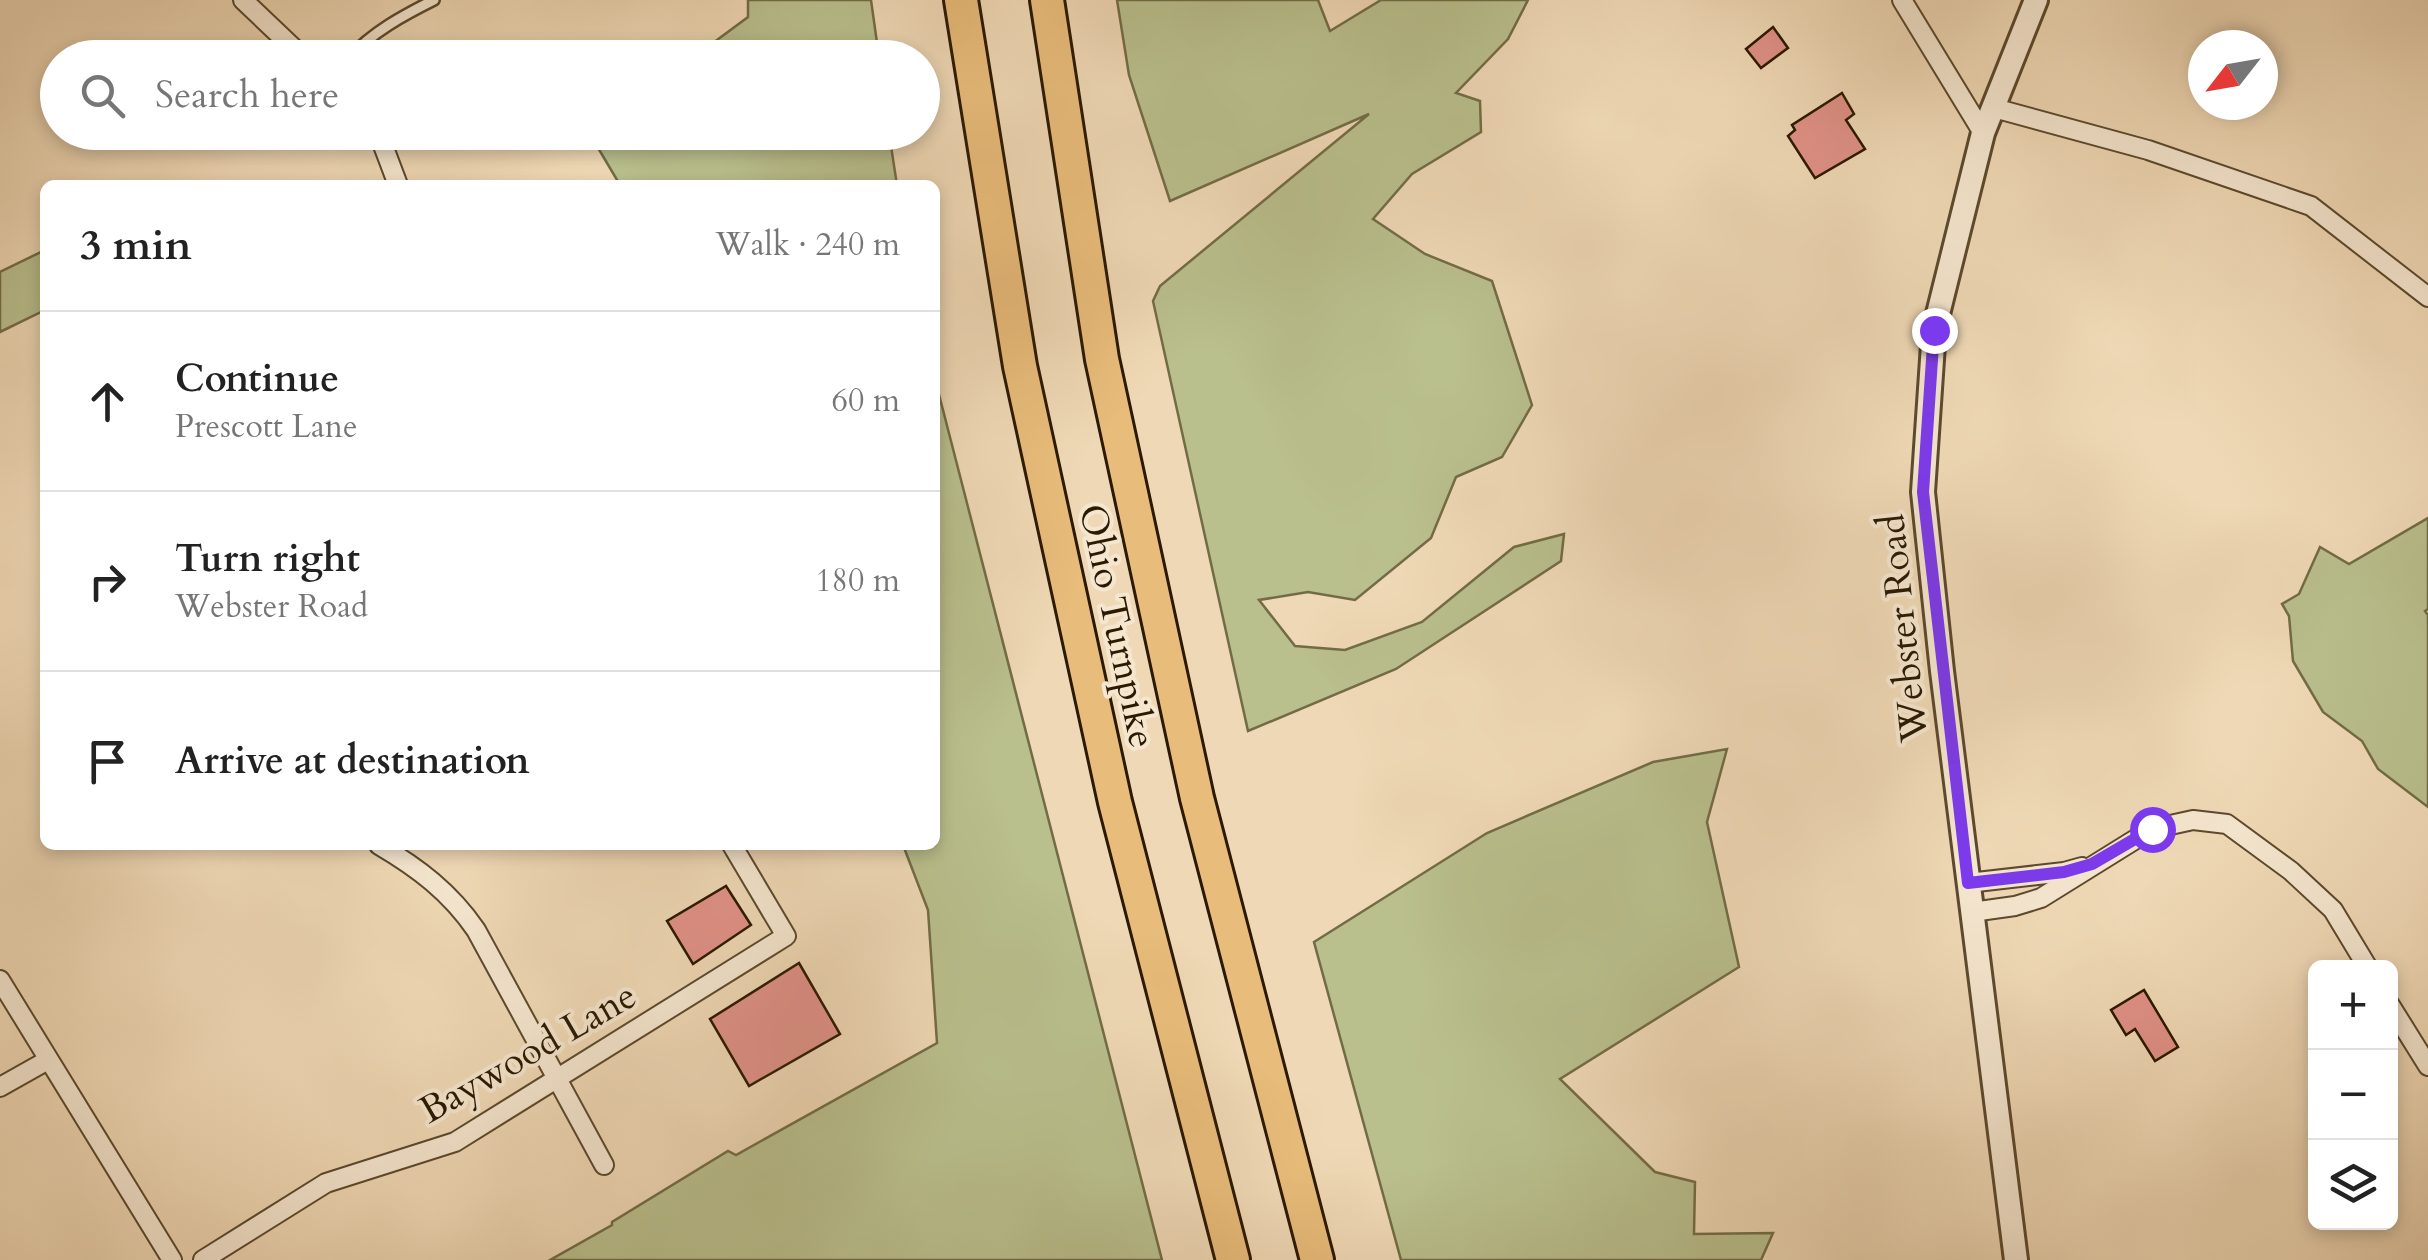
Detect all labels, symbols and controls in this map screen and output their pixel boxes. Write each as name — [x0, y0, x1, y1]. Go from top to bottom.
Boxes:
north arrow — [2188, 30, 2278, 120]
search box — [40, 40, 940, 150]
icon: search — [75, 68, 130, 123]
text: Search here — [155, 69, 339, 121]
text: 3 min — [80, 217, 192, 274]
text: Walk · 240 m — [715, 223, 900, 267]
route end — [1912, 308, 1958, 354]
text: Continue — [175, 353, 339, 405]
icon: ahead — [80, 374, 135, 429]
text: 60 m — [832, 379, 900, 423]
text: Prescott Lane — [175, 405, 357, 449]
street label: Ohio Turnpike — [1066, 499, 1168, 753]
street label: Webster Road — [1865, 511, 1941, 746]
text: Turn right — [175, 533, 360, 585]
icon: right — [80, 554, 135, 609]
text: 180 m — [815, 559, 900, 603]
text: Webster Road — [175, 585, 368, 629]
icon: arrive — [80, 734, 135, 789]
text: Arrive at destination — [175, 735, 530, 787]
route start — [2130, 807, 2176, 853]
map controls — [2308, 960, 2398, 1230]
button: + — [2308, 960, 2398, 1050]
street label: Baywood Lane — [410, 970, 646, 1136]
button: − — [2308, 1050, 2398, 1140]
button: layers — [2308, 1140, 2398, 1230]

